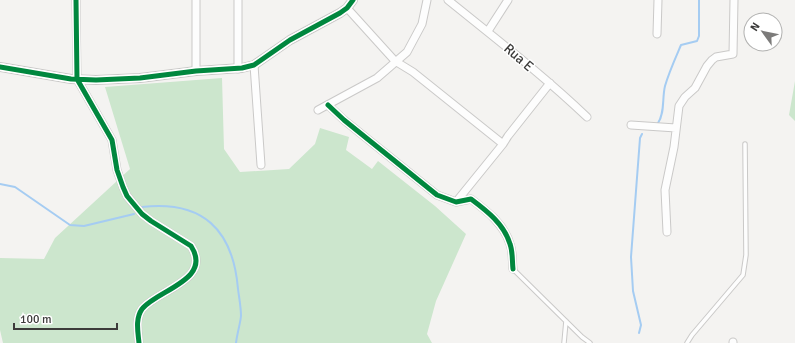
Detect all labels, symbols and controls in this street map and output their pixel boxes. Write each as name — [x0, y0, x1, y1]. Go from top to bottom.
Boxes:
north arrow — [743, 12, 783, 52]
text: N — [747, 20, 763, 34]
street label: Rua E — [500, 40, 537, 75]
scale bar — [14, 305, 117, 331]
text: 100 m — [20, 312, 52, 327]

